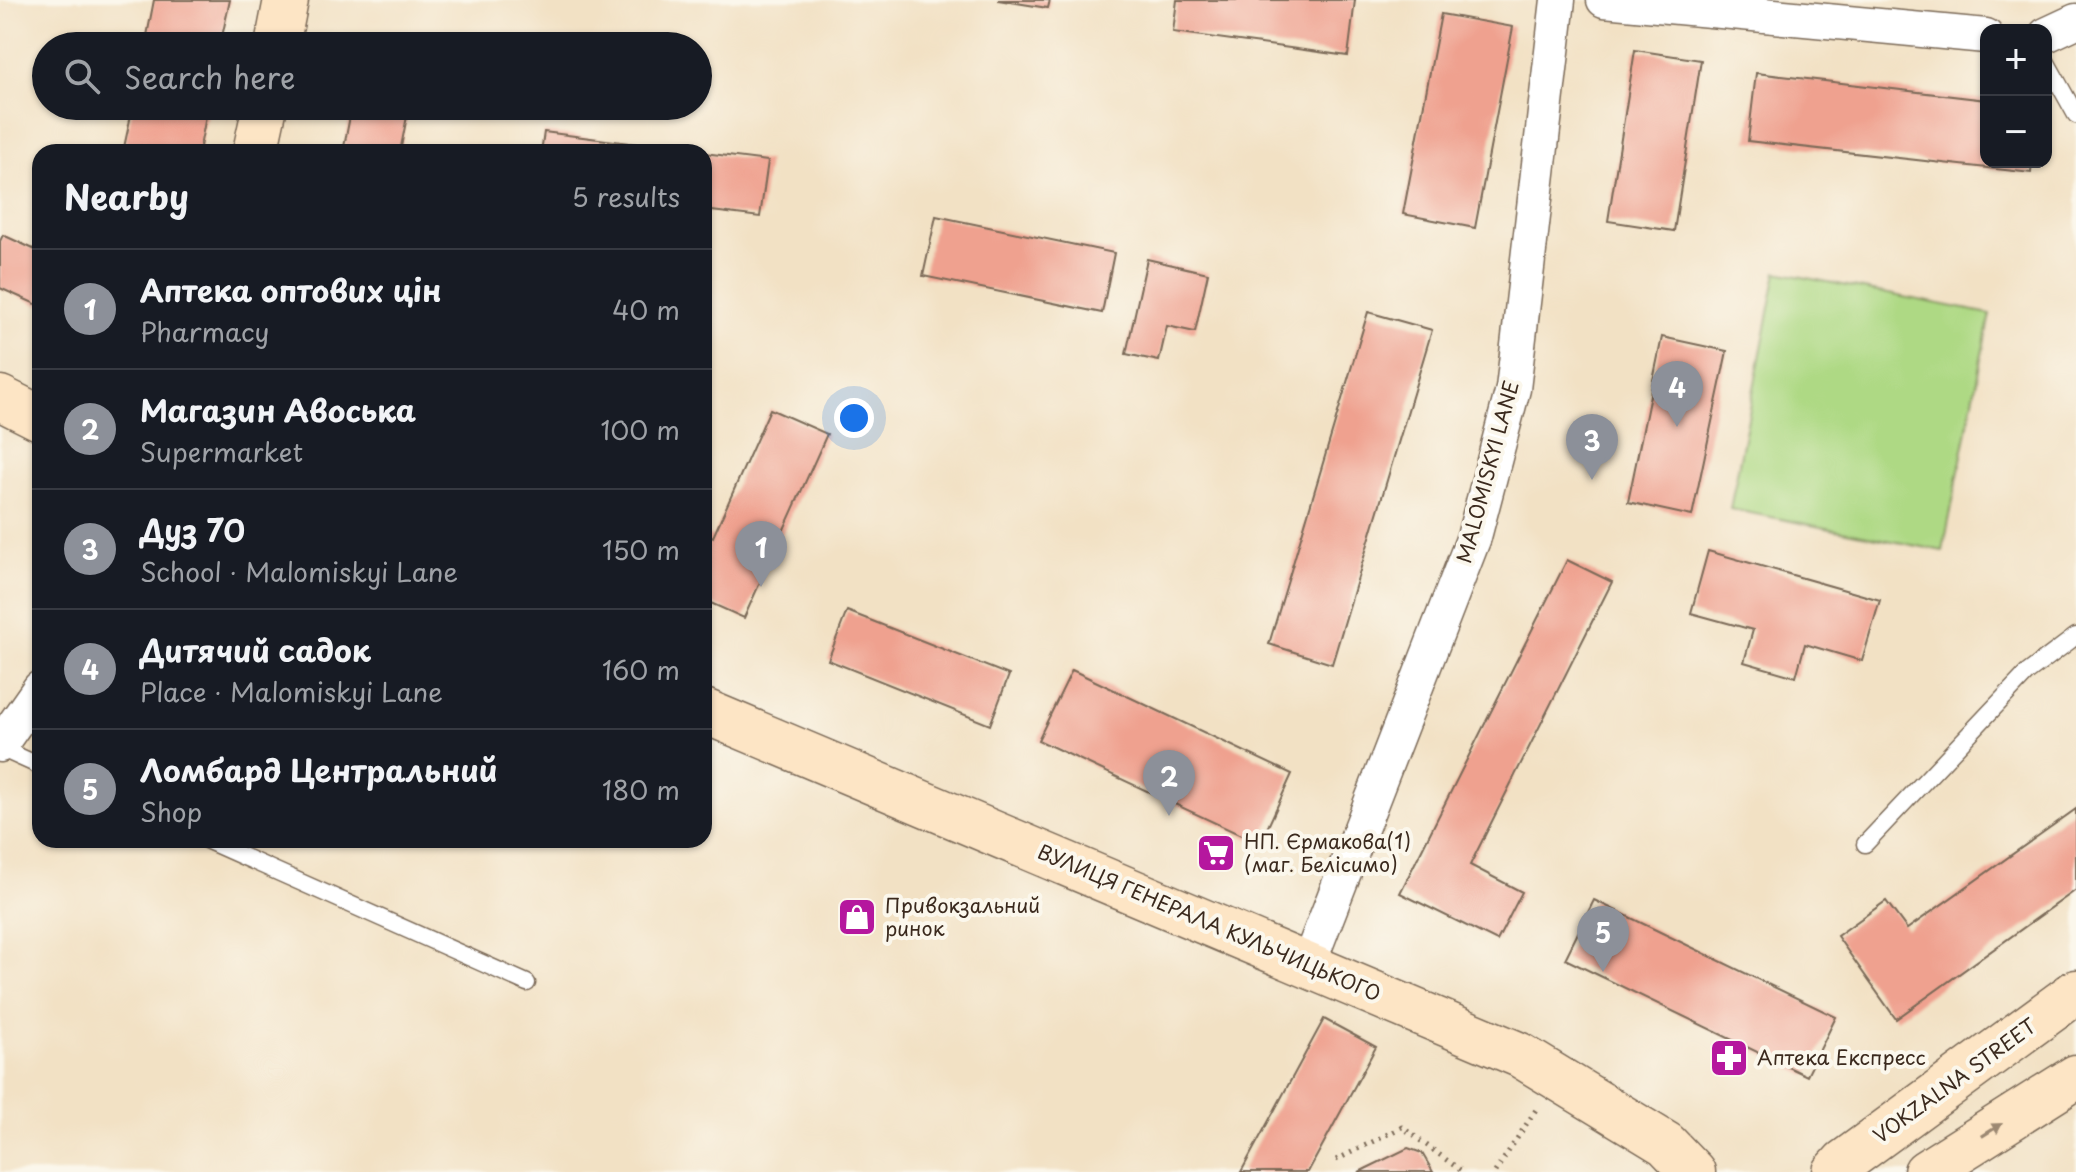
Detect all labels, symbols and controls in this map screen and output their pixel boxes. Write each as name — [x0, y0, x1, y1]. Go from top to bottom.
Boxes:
map controls — [1980, 24, 2052, 168]
button: + — [1980, 24, 2052, 96]
search box — [32, 32, 712, 120]
icon: search — [60, 54, 104, 98]
text: Search here — [124, 54, 296, 99]
button: − — [1980, 96, 2052, 168]
text: Nearby — [64, 170, 189, 222]
text: 5 results — [572, 177, 680, 216]
text: Аптека оптових цін — [140, 267, 441, 312]
text: 1 — [84, 290, 96, 329]
text: 40 m — [612, 290, 680, 329]
text: Pharmacy — [140, 312, 269, 351]
pin: 4 — [1651, 361, 1703, 427]
street label: MALOMISKYI LANE — [1448, 377, 1526, 566]
text: Магазин Авоська — [140, 387, 416, 432]
your location — [834, 398, 874, 438]
text: 2 — [81, 410, 99, 449]
text: 100 m — [600, 410, 680, 449]
pin: 3 — [1566, 414, 1618, 480]
text: Supermarket — [140, 432, 303, 471]
text: Дуз 70 — [140, 507, 245, 552]
pin: 1 — [735, 521, 787, 587]
text: 3 — [81, 530, 99, 569]
text: 150 m — [602, 530, 680, 569]
text: School · Malomiskyi Lane — [140, 552, 458, 591]
text: Дитячий садок — [140, 627, 371, 672]
text: 4 — [81, 650, 99, 689]
text: 160 m — [602, 650, 680, 689]
text: Place · Malomiskyi Lane — [140, 672, 443, 711]
text: Ломбард Центральний — [140, 747, 498, 792]
pin: 2 — [1143, 750, 1195, 816]
text: 5 — [82, 770, 98, 809]
text: 180 m — [602, 770, 680, 809]
text: Shop — [140, 792, 202, 831]
place label: НП. Єрмакова(1) (маг. Белісимо) — [1244, 826, 1411, 879]
supermarket icon: НП. Єрмакова(1) (маг. Белісимо) — [1195, 832, 1237, 874]
street label: ВУЛИЦЯ ГЕНЕРАЛА КУЛЬЧИЦЬКОГО — [1033, 836, 1386, 1008]
place label: Привокзальний ринок — [885, 890, 1040, 943]
shop icon: Привокзальний ринок — [836, 896, 878, 938]
pin: 5 — [1577, 906, 1629, 972]
street label: VOKZALNA STREET — [1867, 1011, 2042, 1150]
pharmacy icon: Аптека Експресс — [1708, 1037, 1750, 1079]
place label: Аптека Експресс — [1757, 1042, 1926, 1072]
one-way arrow — [1981, 1124, 2003, 1138]

